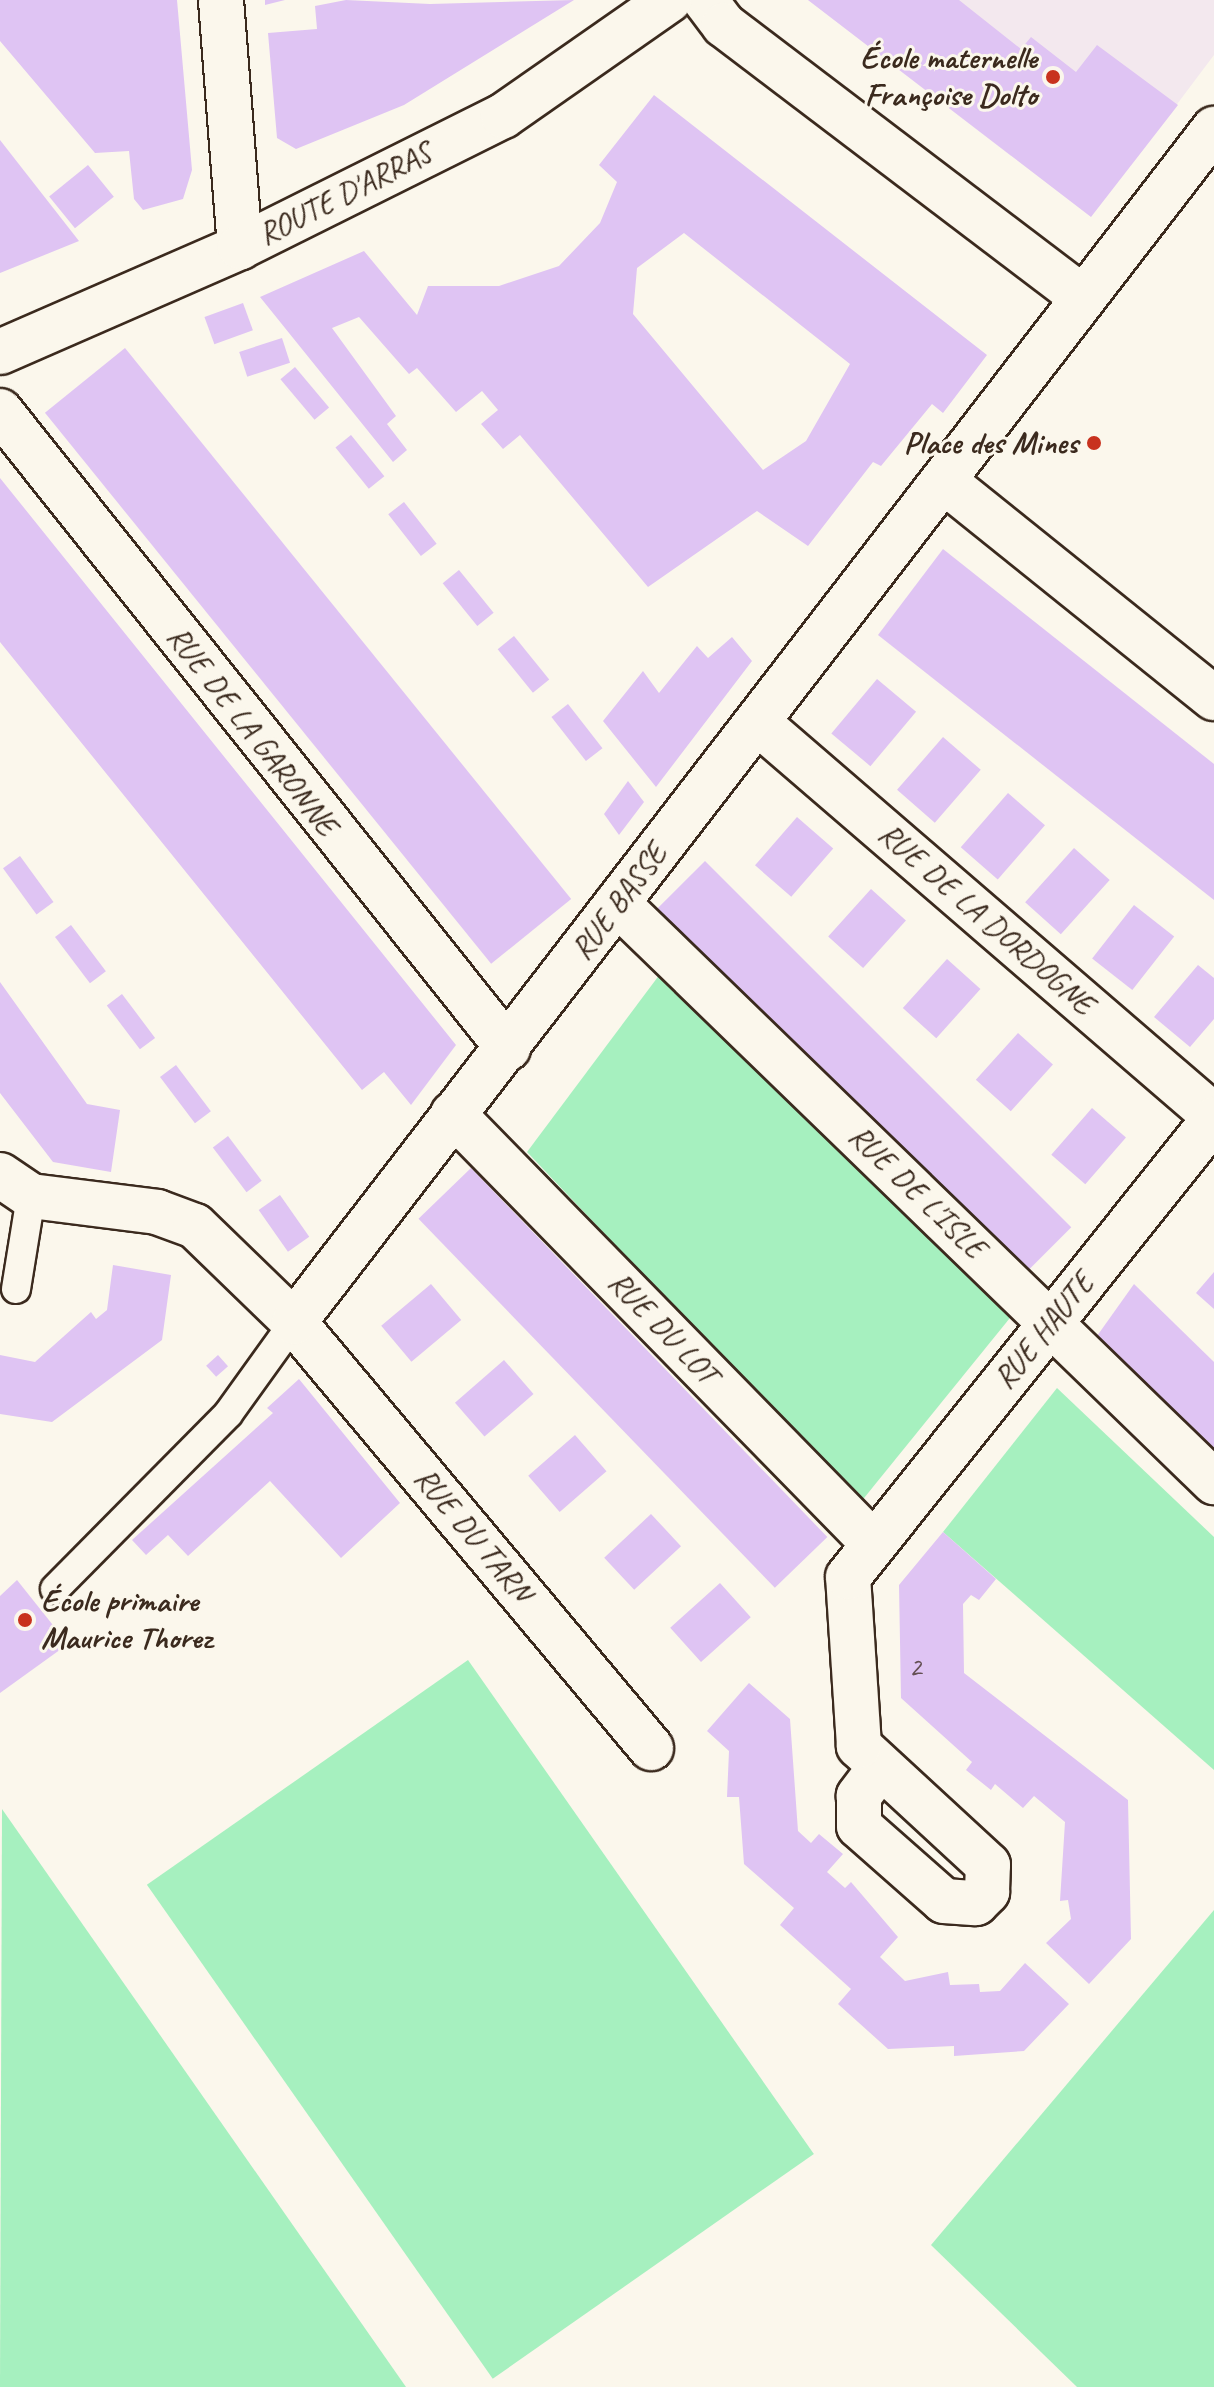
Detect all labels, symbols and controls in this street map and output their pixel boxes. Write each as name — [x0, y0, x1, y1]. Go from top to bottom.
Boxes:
place label: École maternelle Françoise Dolto — [859, 40, 1037, 115]
marker: École maternelle Françoise Dolto — [1044, 68, 1062, 86]
street label: ROUTE D'ARRAS — [252, 134, 438, 254]
place label: Place des Mines — [904, 424, 1078, 462]
marker: Place des Mines — [1085, 434, 1103, 452]
street label: RUE DE LA GARONNE — [158, 619, 346, 843]
street label: RUE DE LA DORDOGNE — [870, 815, 1102, 1023]
street label: RUE BASSE — [563, 836, 675, 968]
street label: RUE DE L'ISLE — [840, 1117, 994, 1267]
street label: RUE DU LOT — [600, 1264, 726, 1392]
street label: RUE HAUTE — [986, 1265, 1102, 1397]
street label: RUE DU TARN — [406, 1461, 540, 1609]
place label: École primaire Maurice Thorez — [41, 1583, 212, 1658]
marker: École primaire Maurice Thorez — [16, 1611, 34, 1629]
house number: 2 — [909, 1650, 921, 1684]

